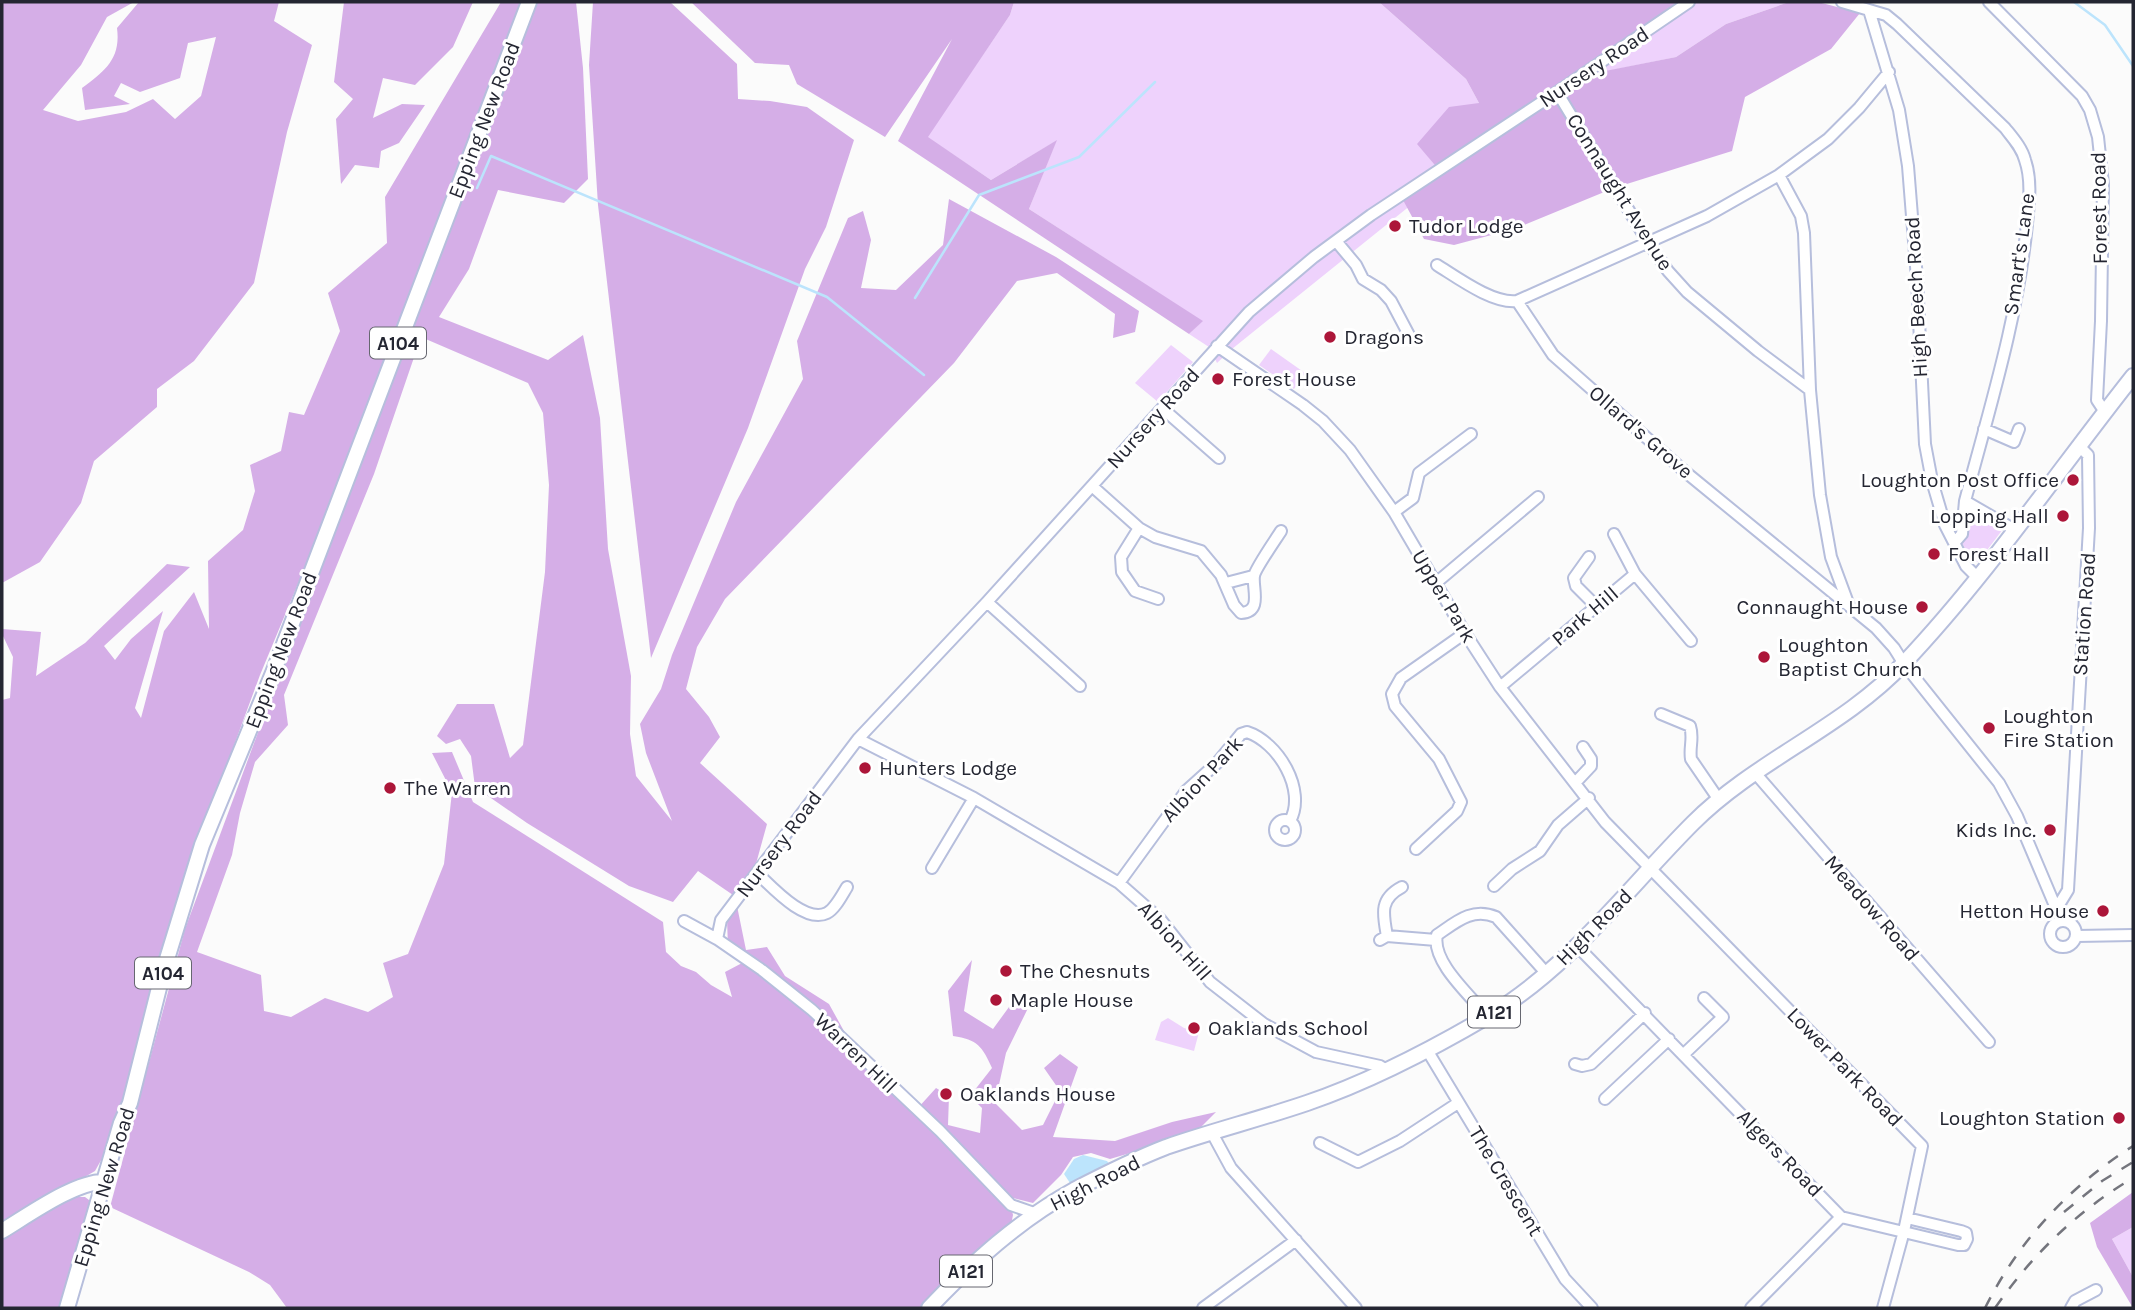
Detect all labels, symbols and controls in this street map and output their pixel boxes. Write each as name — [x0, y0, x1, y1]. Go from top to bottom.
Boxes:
street label: Nursery Road — [1535, 21, 1653, 113]
street label: Epping New Road — [443, 38, 525, 202]
street label: Connaught Avenue — [1562, 109, 1678, 275]
street label: Forest Road — [2086, 152, 2112, 264]
street label: Smart's Lane — [1999, 191, 2039, 317]
place label: Tudor Lodge — [1409, 214, 1524, 238]
street label: High Beech Road — [1900, 216, 1932, 378]
marker: Tudor Lodge — [1387, 218, 1403, 234]
place label: Dragons — [1344, 325, 1424, 349]
road number: A104 — [370, 328, 426, 358]
marker: Dragons — [1322, 329, 1338, 345]
street label: Nursery Road — [1102, 363, 1204, 473]
place label: Forest House — [1232, 367, 1356, 391]
marker: Forest House — [1210, 371, 1226, 387]
street label: Ollard's Grove — [1584, 380, 1698, 484]
place label: Loughton Post Office — [1861, 468, 2059, 492]
marker: Loughton Post Office — [2065, 472, 2081, 488]
place label: Lopping Hall — [1930, 504, 2049, 528]
marker: Lopping Hall — [2055, 508, 2071, 524]
place label: Forest Hall — [1948, 542, 2050, 566]
street label: Upper Park — [1407, 545, 1481, 647]
marker: Forest Hall — [1926, 546, 1942, 562]
street label: Station Road — [2068, 551, 2100, 677]
street label: Epping New Road — [240, 568, 322, 732]
street label: Park Hill — [1547, 581, 1623, 651]
place label: Connaught House — [1737, 595, 1908, 619]
marker: Connaught House — [1914, 599, 1930, 615]
place label: Loughton Baptist Church — [1778, 633, 1922, 681]
marker: Loughton Baptist Church — [1756, 649, 1772, 665]
place label: Loughton Fire Station — [2003, 704, 2114, 752]
marker: Loughton Fire Station — [1981, 720, 1997, 736]
street label: Albion Park — [1156, 731, 1248, 827]
place label: Hunters Lodge — [879, 756, 1017, 780]
marker: Hunters Lodge — [857, 760, 873, 776]
place label: The Warren — [404, 776, 511, 800]
marker: The Warren — [382, 780, 398, 796]
street label: Nursery Road — [731, 786, 827, 902]
place label: Kids Inc. — [1955, 818, 2036, 842]
marker: Kids Inc. — [2042, 822, 2058, 838]
street label: Meadow Road — [1819, 850, 1925, 966]
street label: High Road — [1551, 884, 1637, 970]
street label: Albion Hill — [1133, 897, 1217, 985]
place label: Hetton House — [1959, 899, 2089, 923]
marker: Hetton House — [2095, 903, 2111, 919]
road number: A104 — [135, 958, 191, 988]
place label: The Chesnuts — [1020, 959, 1151, 983]
marker: The Chesnuts — [998, 963, 1014, 979]
place label: Maple House — [1010, 988, 1133, 1012]
marker: Maple House — [988, 992, 1004, 1008]
road number: A121 — [1468, 996, 1520, 1028]
street label: Lower Park Road — [1782, 1003, 1908, 1131]
street label: Warren Hill — [810, 1008, 902, 1098]
place label: Oaklands School — [1208, 1016, 1369, 1040]
marker: Oaklands School — [1186, 1020, 1202, 1036]
place label: Oaklands House — [960, 1082, 1116, 1106]
marker: Oaklands House — [938, 1086, 954, 1102]
street label: Epping New Road — [68, 1104, 140, 1270]
street label: Algers Road — [1732, 1104, 1828, 1202]
place label: Loughton Station — [1939, 1106, 2105, 1130]
marker: Loughton Station — [2111, 1110, 2127, 1126]
street label: The Crescent — [1464, 1122, 1548, 1240]
street label: High Road — [1046, 1150, 1144, 1216]
road number: A121 — [940, 1256, 992, 1287]

